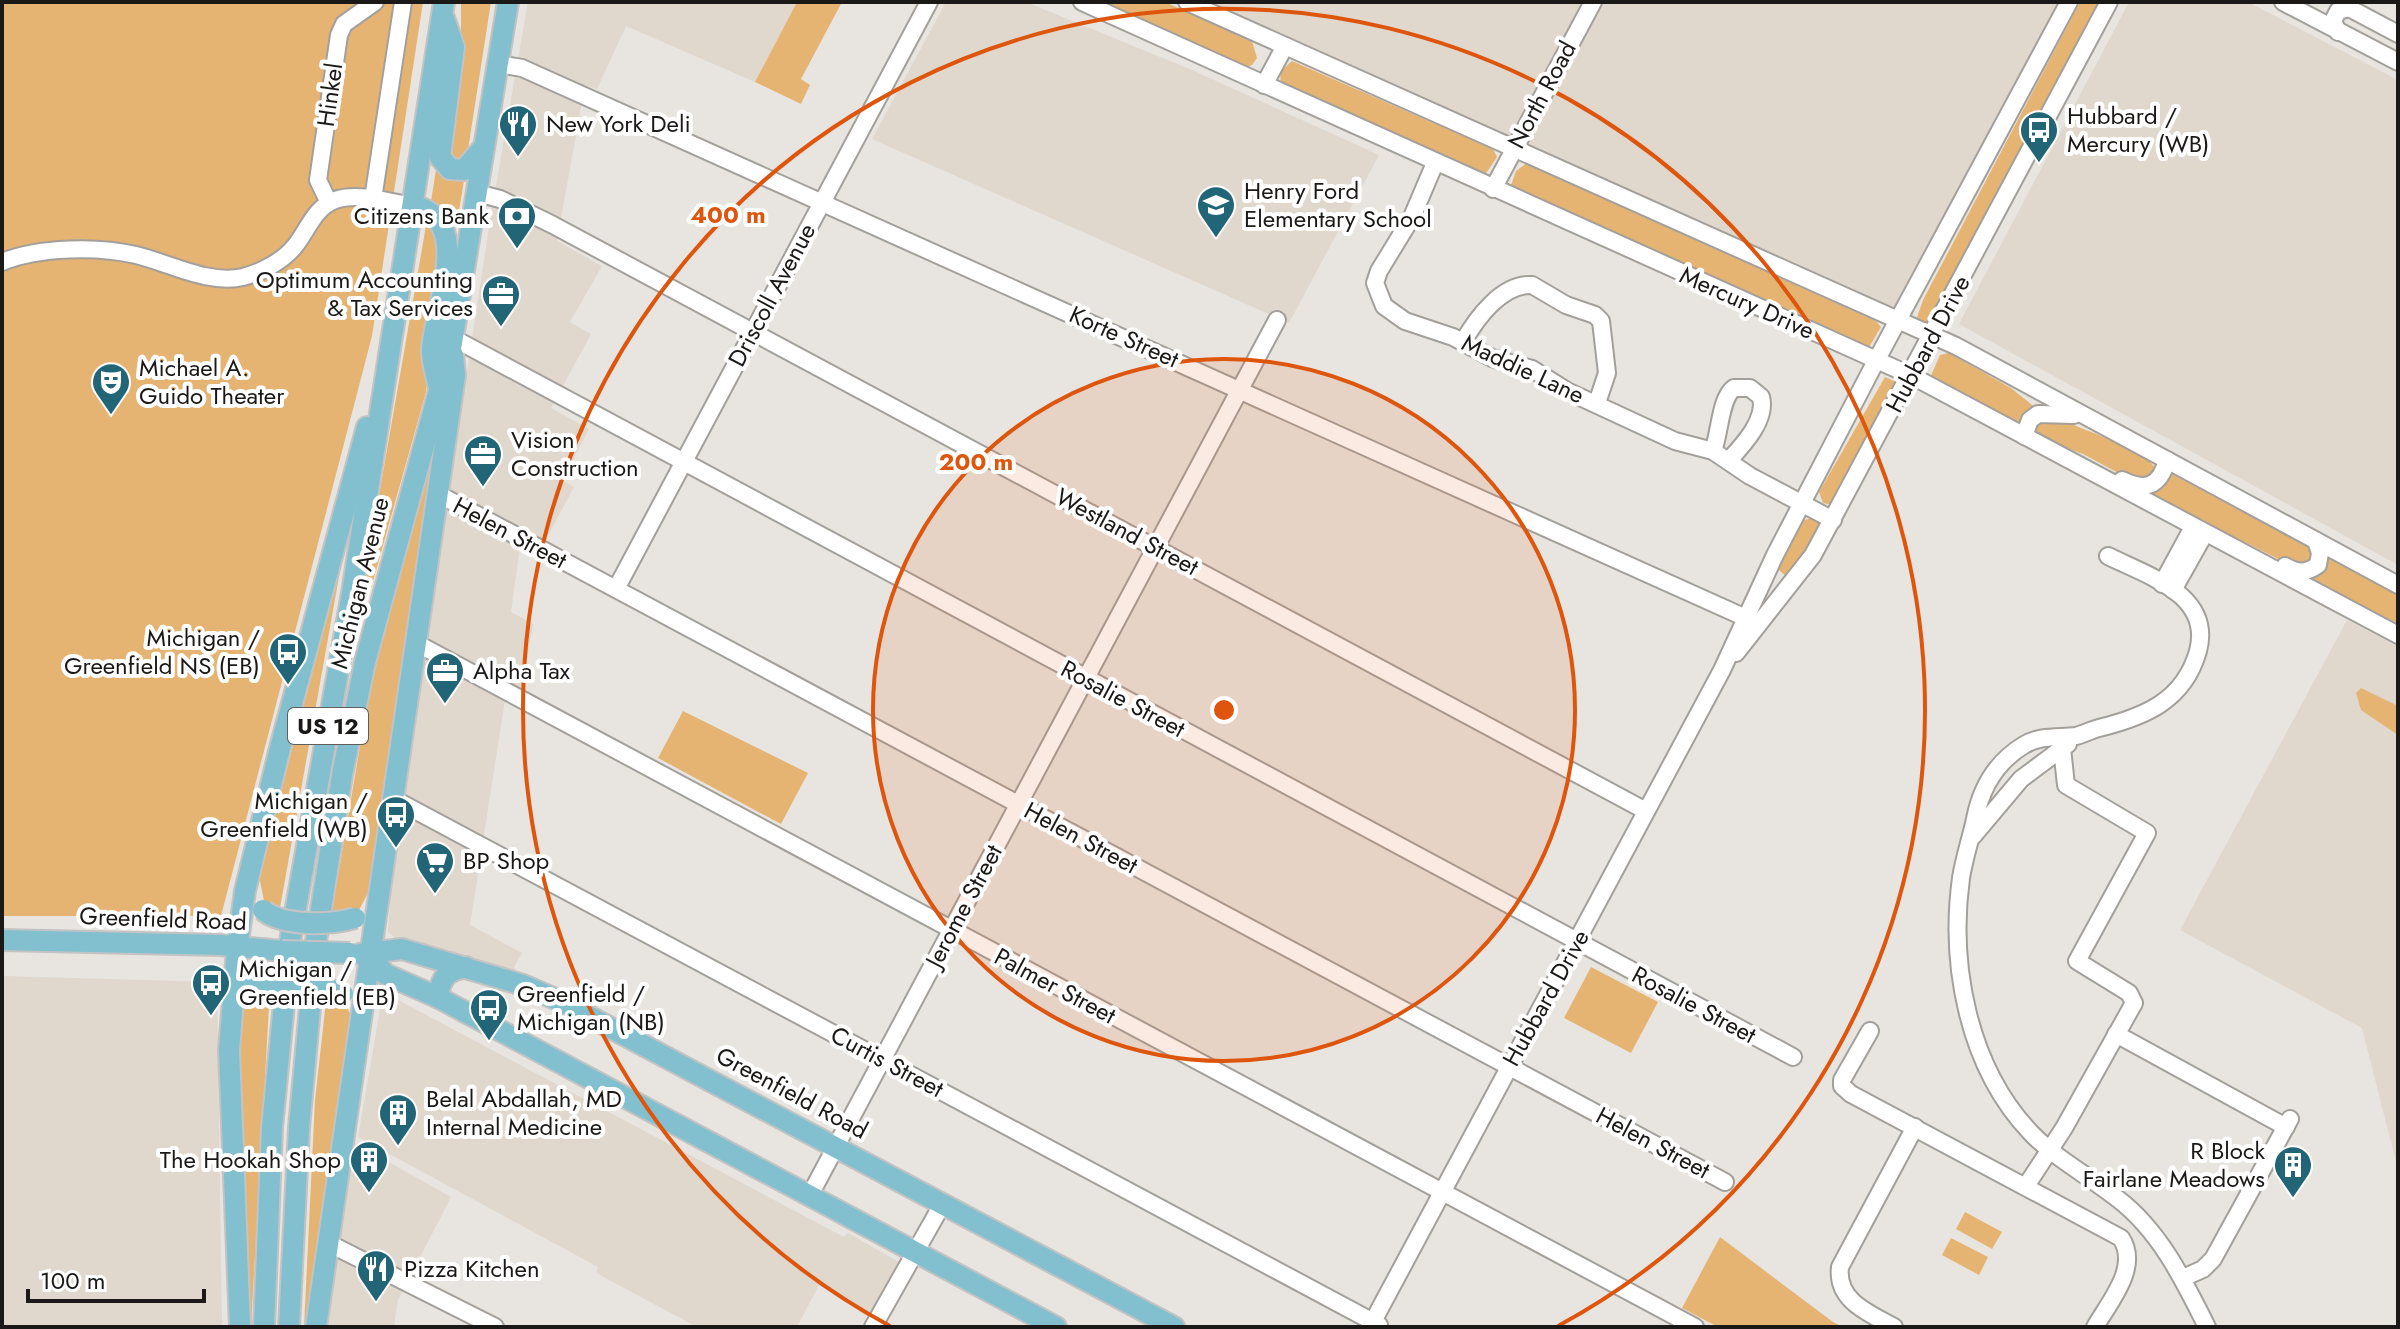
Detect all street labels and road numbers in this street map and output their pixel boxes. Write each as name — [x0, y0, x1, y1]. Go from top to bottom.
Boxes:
street label: North Road — [1499, 35, 1585, 155]
street label: Hinkel — [308, 61, 351, 129]
street label: Driscoll Avenue — [719, 217, 824, 373]
street label: Mercury Drive — [1674, 257, 1820, 348]
street label: Hubbard Drive — [1877, 269, 1978, 419]
street label: Korte Street — [1064, 297, 1185, 376]
street label: Maddie Lane — [1456, 325, 1590, 412]
street label: Westland Street — [1050, 479, 1205, 584]
street label: Helen Street — [447, 488, 574, 577]
street label: Michigan Avenue — [321, 493, 398, 672]
street label: Rosalie Street — [1055, 651, 1192, 746]
road number: US 12 — [288, 708, 368, 744]
street label: Helen Street — [1018, 793, 1145, 882]
street label: Jerome Street — [915, 838, 1011, 976]
street label: Greenfield Road — [79, 898, 247, 939]
street label: Hubbard Drive — [1494, 923, 1598, 1072]
street label: Palmer Street — [988, 939, 1122, 1032]
street label: Rosalie Street — [1626, 957, 1763, 1052]
street label: Curtis Street — [825, 1017, 950, 1106]
street label: Greenfield Road — [710, 1038, 874, 1147]
street label: Helen Street — [1590, 1098, 1717, 1187]

